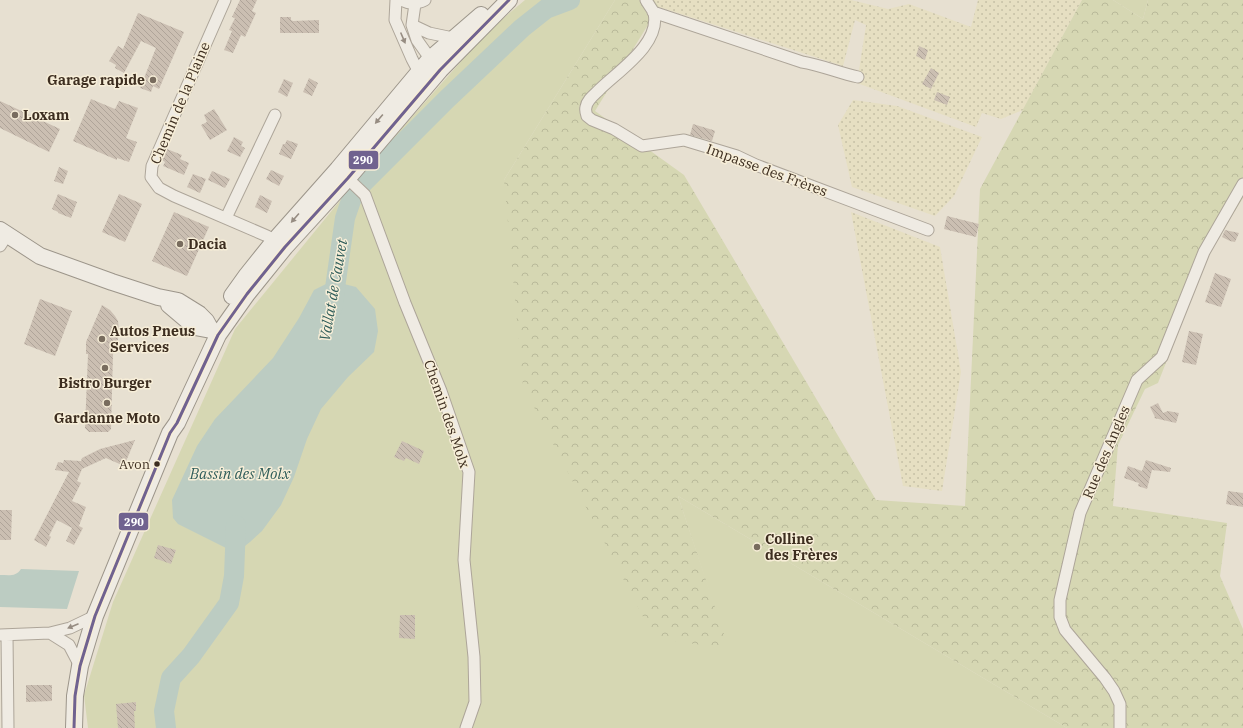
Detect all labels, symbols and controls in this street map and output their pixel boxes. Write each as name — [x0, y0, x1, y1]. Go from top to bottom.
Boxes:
one-way arrow — [400, 32, 406, 44]
street label: Chemin de la Plaine — [146, 39, 214, 167]
place label: Garage rapide — [47, 71, 145, 89]
marker: Garage rapide — [148, 75, 158, 85]
place label: Loxam — [23, 106, 70, 124]
marker: Loxam — [10, 110, 20, 120]
one-way arrow — [374, 114, 383, 124]
street label: Impasse des Frères — [704, 140, 830, 200]
line badge: 290 — [348, 150, 379, 170]
text: 290 — [353, 153, 373, 167]
one-way arrow — [290, 213, 299, 223]
place label: Dacia — [188, 235, 227, 253]
water label: Vallat de Cauvet — [315, 237, 351, 343]
marker: Dacia — [175, 239, 185, 249]
place label: Autos Pneus Services — [110, 322, 195, 356]
marker: Autos Pneus Services — [97, 334, 107, 344]
street label: Chemin des Molx — [420, 357, 474, 471]
marker: Bistro Burger — [100, 363, 110, 373]
place label: Bistro Burger — [58, 374, 152, 392]
marker: Gardanne Moto — [102, 398, 112, 408]
street label: Rue des Angles — [1078, 403, 1134, 501]
place label: Gardanne Moto — [54, 409, 160, 427]
place label: Avon — [119, 456, 150, 473]
marker: Avon — [152, 459, 162, 469]
water label: Bassin des Molx — [189, 464, 291, 483]
line badge: 290 — [118, 512, 149, 531]
text: 290 — [124, 515, 144, 529]
place label: Colline des Frères — [765, 530, 838, 564]
marker: Colline des Frères — [752, 542, 762, 552]
one-way arrow — [68, 623, 79, 629]

